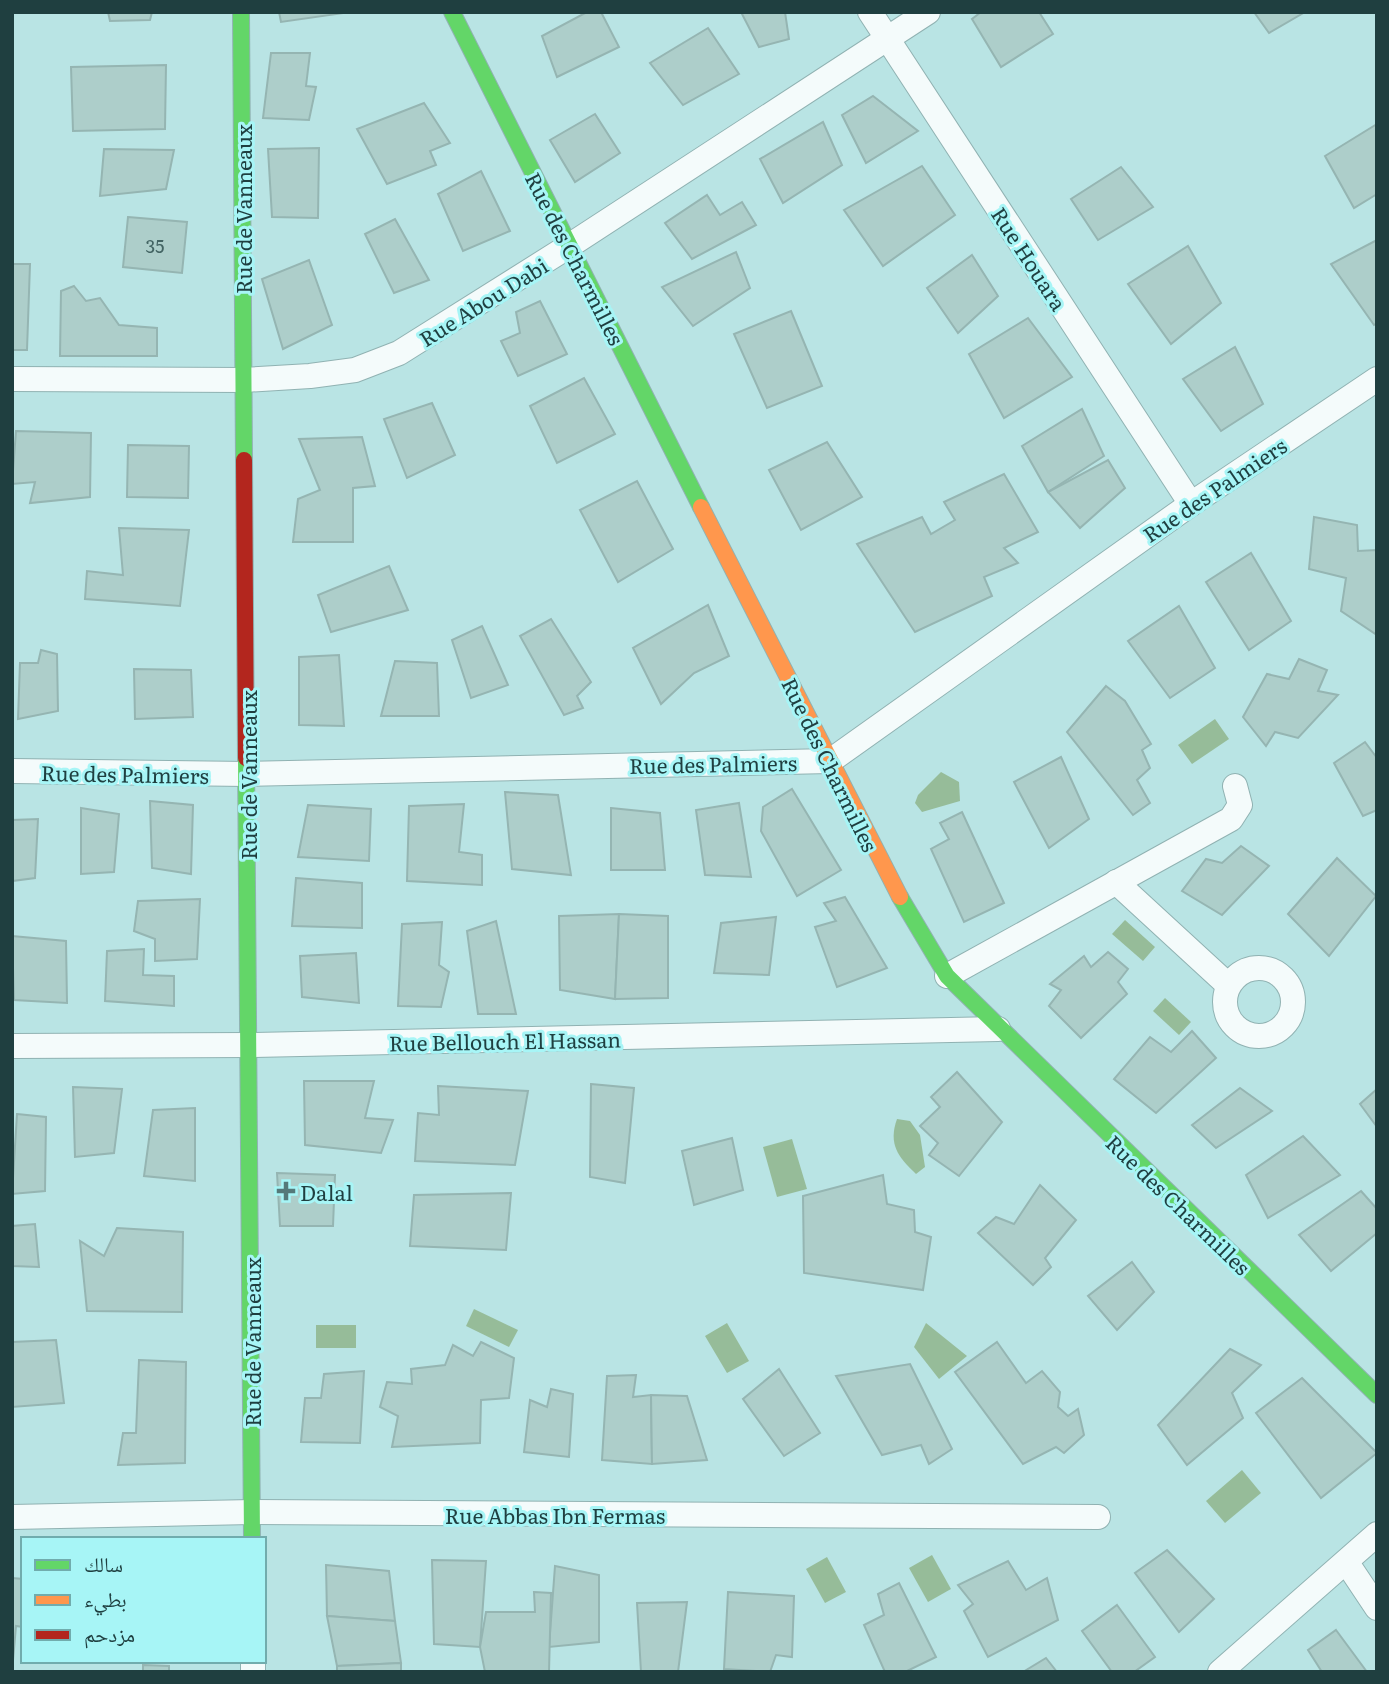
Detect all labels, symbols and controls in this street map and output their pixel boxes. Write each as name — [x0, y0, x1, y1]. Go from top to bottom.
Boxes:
street label: Rue de Vanneaux — [227, 124, 258, 294]
street label: Rue des Charmilles — [519, 166, 633, 350]
street label: Rue Houara — [985, 200, 1075, 316]
house number: 35 — [146, 232, 164, 259]
street label: Rue Abou Dabi — [413, 249, 553, 353]
street label: Rue des Palmiers — [1136, 429, 1292, 549]
street label: Rue des Charmilles — [775, 672, 887, 856]
street label: Rue de Vanneaux — [232, 690, 263, 860]
street label: Rue des Palmiers — [629, 746, 797, 780]
street label: Rue des Palmiers — [41, 756, 209, 790]
street label: Rue Bellouch El Hassan — [389, 1022, 621, 1058]
street label: Rue des Charmilles — [1100, 1127, 1258, 1281]
place label: Dalal — [300, 1176, 353, 1207]
marker: Dalal — [278, 1183, 294, 1199]
street label: Rue de Vanneaux — [236, 1257, 267, 1427]
street label: Rue Abbas Ibn Fermas — [445, 1499, 665, 1530]
legend — [21, 1537, 266, 1663]
text: سالك — [84, 1547, 123, 1578]
text: بطيء — [84, 1582, 127, 1616]
text: مزدحم — [84, 1617, 135, 1649]

